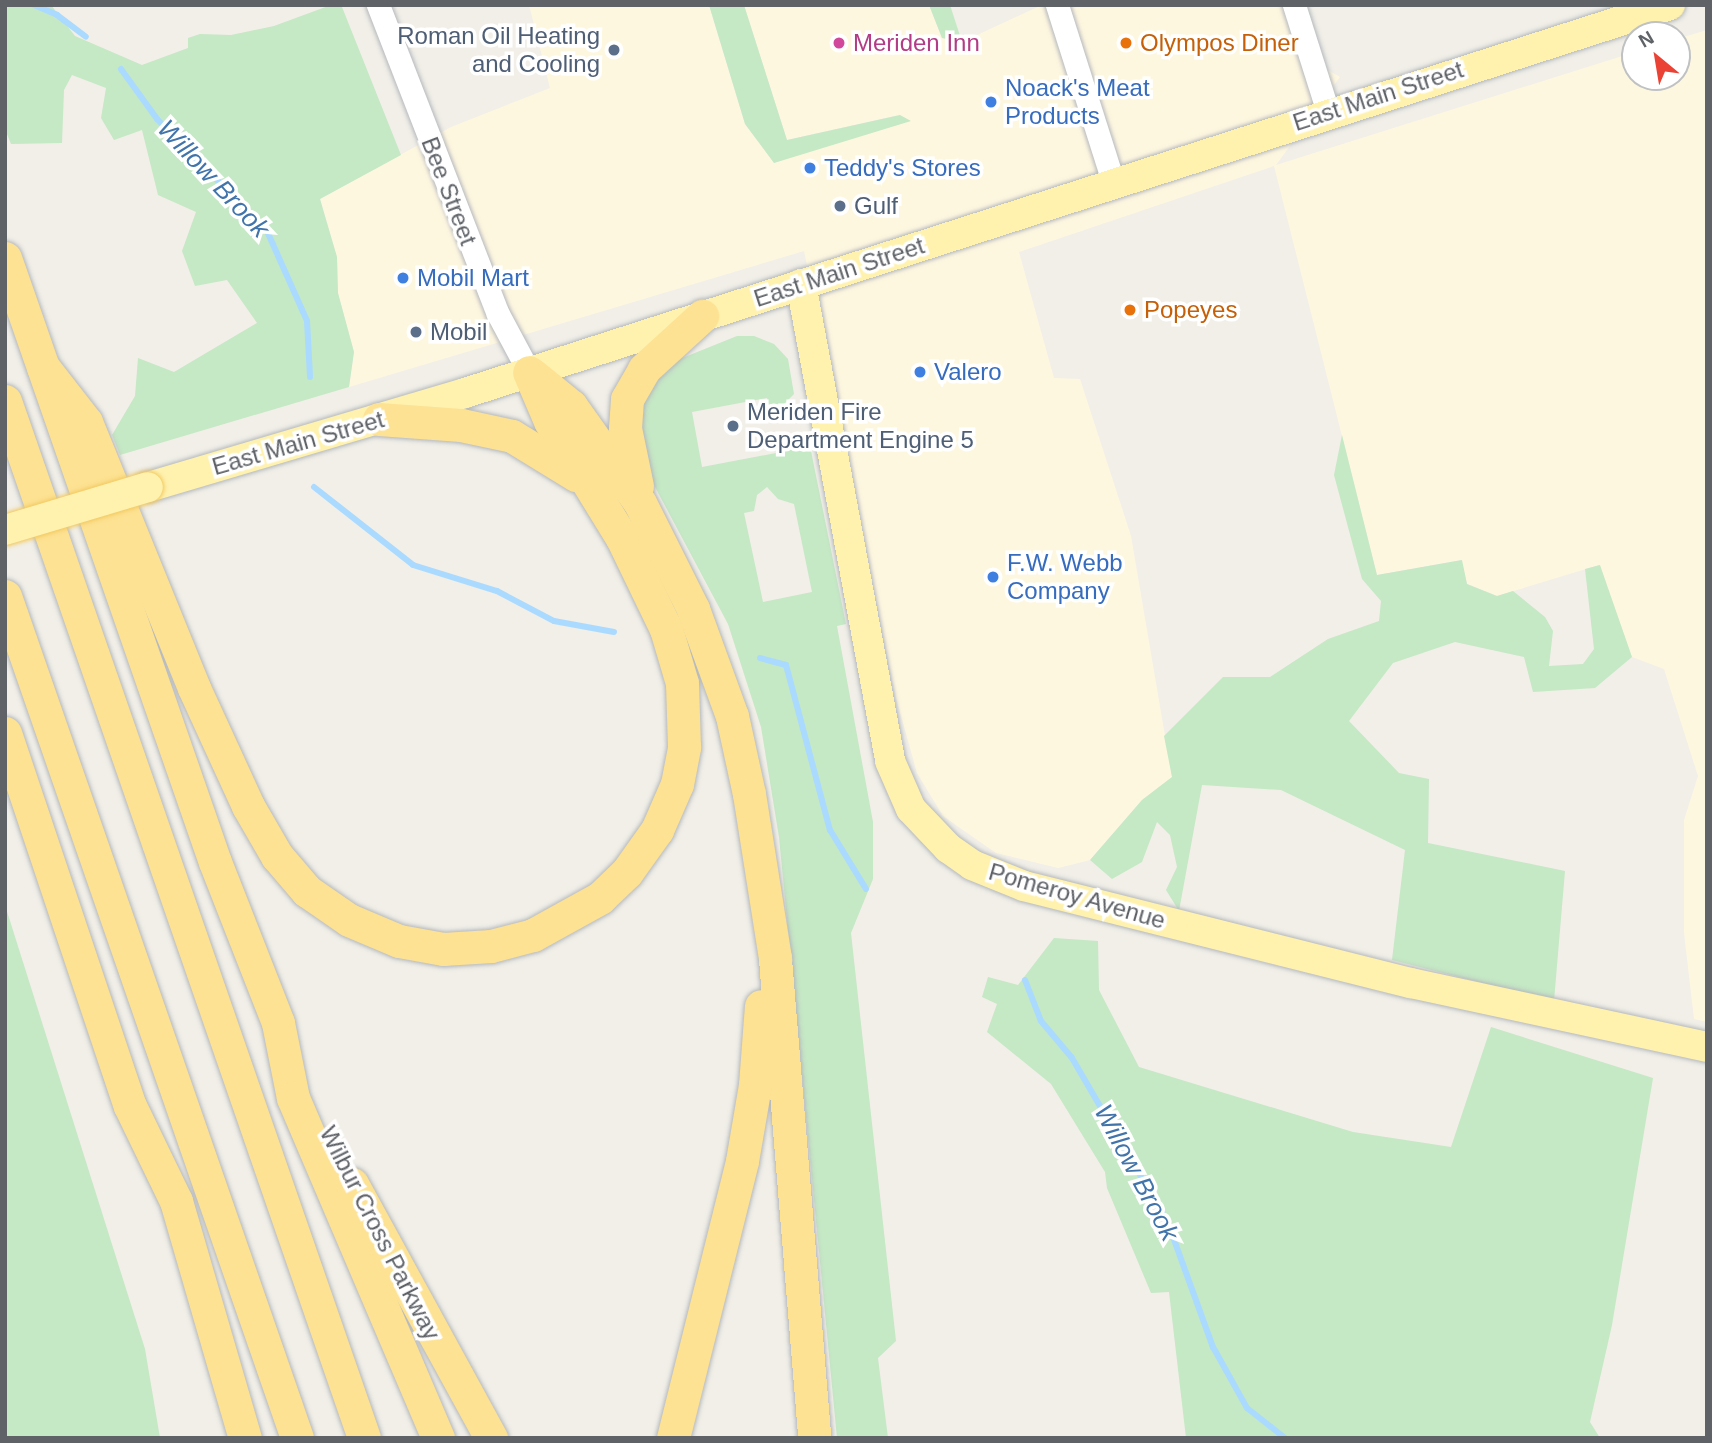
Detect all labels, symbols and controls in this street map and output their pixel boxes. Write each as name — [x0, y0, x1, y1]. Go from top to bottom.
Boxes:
north arrow — [1621, 21, 1691, 91]
place label: Roman Oil Heating and Cooling — [397, 22, 600, 78]
text: N — [1635, 27, 1657, 52]
place label: Meriden Inn — [853, 29, 980, 57]
place label: Olympos Diner — [1140, 29, 1299, 57]
marker: Meriden Inn — [831, 35, 847, 51]
marker: Olympos Diner — [1118, 35, 1134, 51]
marker: Roman Oil Heating and Cooling — [606, 42, 622, 58]
street label: East Main Street — [1289, 55, 1467, 137]
place label: Noack's Meat Products — [1005, 74, 1150, 130]
marker: Noack's Meat Products — [983, 94, 999, 110]
water label: Willow Brook — [150, 114, 276, 244]
street label: Bee Street — [415, 133, 483, 249]
place label: Teddy's Stores — [824, 154, 981, 182]
marker: Teddy's Stores — [802, 160, 818, 176]
place label: Gulf — [854, 192, 898, 220]
marker: Gulf — [832, 198, 848, 214]
street label: East Main Street — [750, 231, 928, 313]
place label: Mobil Mart — [417, 264, 529, 292]
marker: Mobil Mart — [395, 270, 411, 286]
place label: Popeyes — [1144, 296, 1237, 324]
marker: Popeyes — [1122, 302, 1138, 318]
place label: Mobil — [430, 318, 487, 346]
marker: Mobil — [408, 324, 424, 340]
place label: Valero — [934, 358, 1002, 386]
marker: Valero — [912, 364, 928, 380]
place label: Meriden Fire Department Engine 5 — [747, 398, 974, 454]
street label: East Main Street — [209, 405, 387, 481]
marker: Meriden Fire Department Engine 5 — [725, 418, 741, 434]
place label: F.W. Webb Company — [1007, 549, 1123, 605]
marker: F.W. Webb Company — [985, 569, 1001, 585]
street label: Pomeroy Avenue — [985, 857, 1169, 935]
water label: Willow Brook — [1087, 1099, 1185, 1247]
street label: Wilbur Cross Parkway — [314, 1121, 446, 1345]

